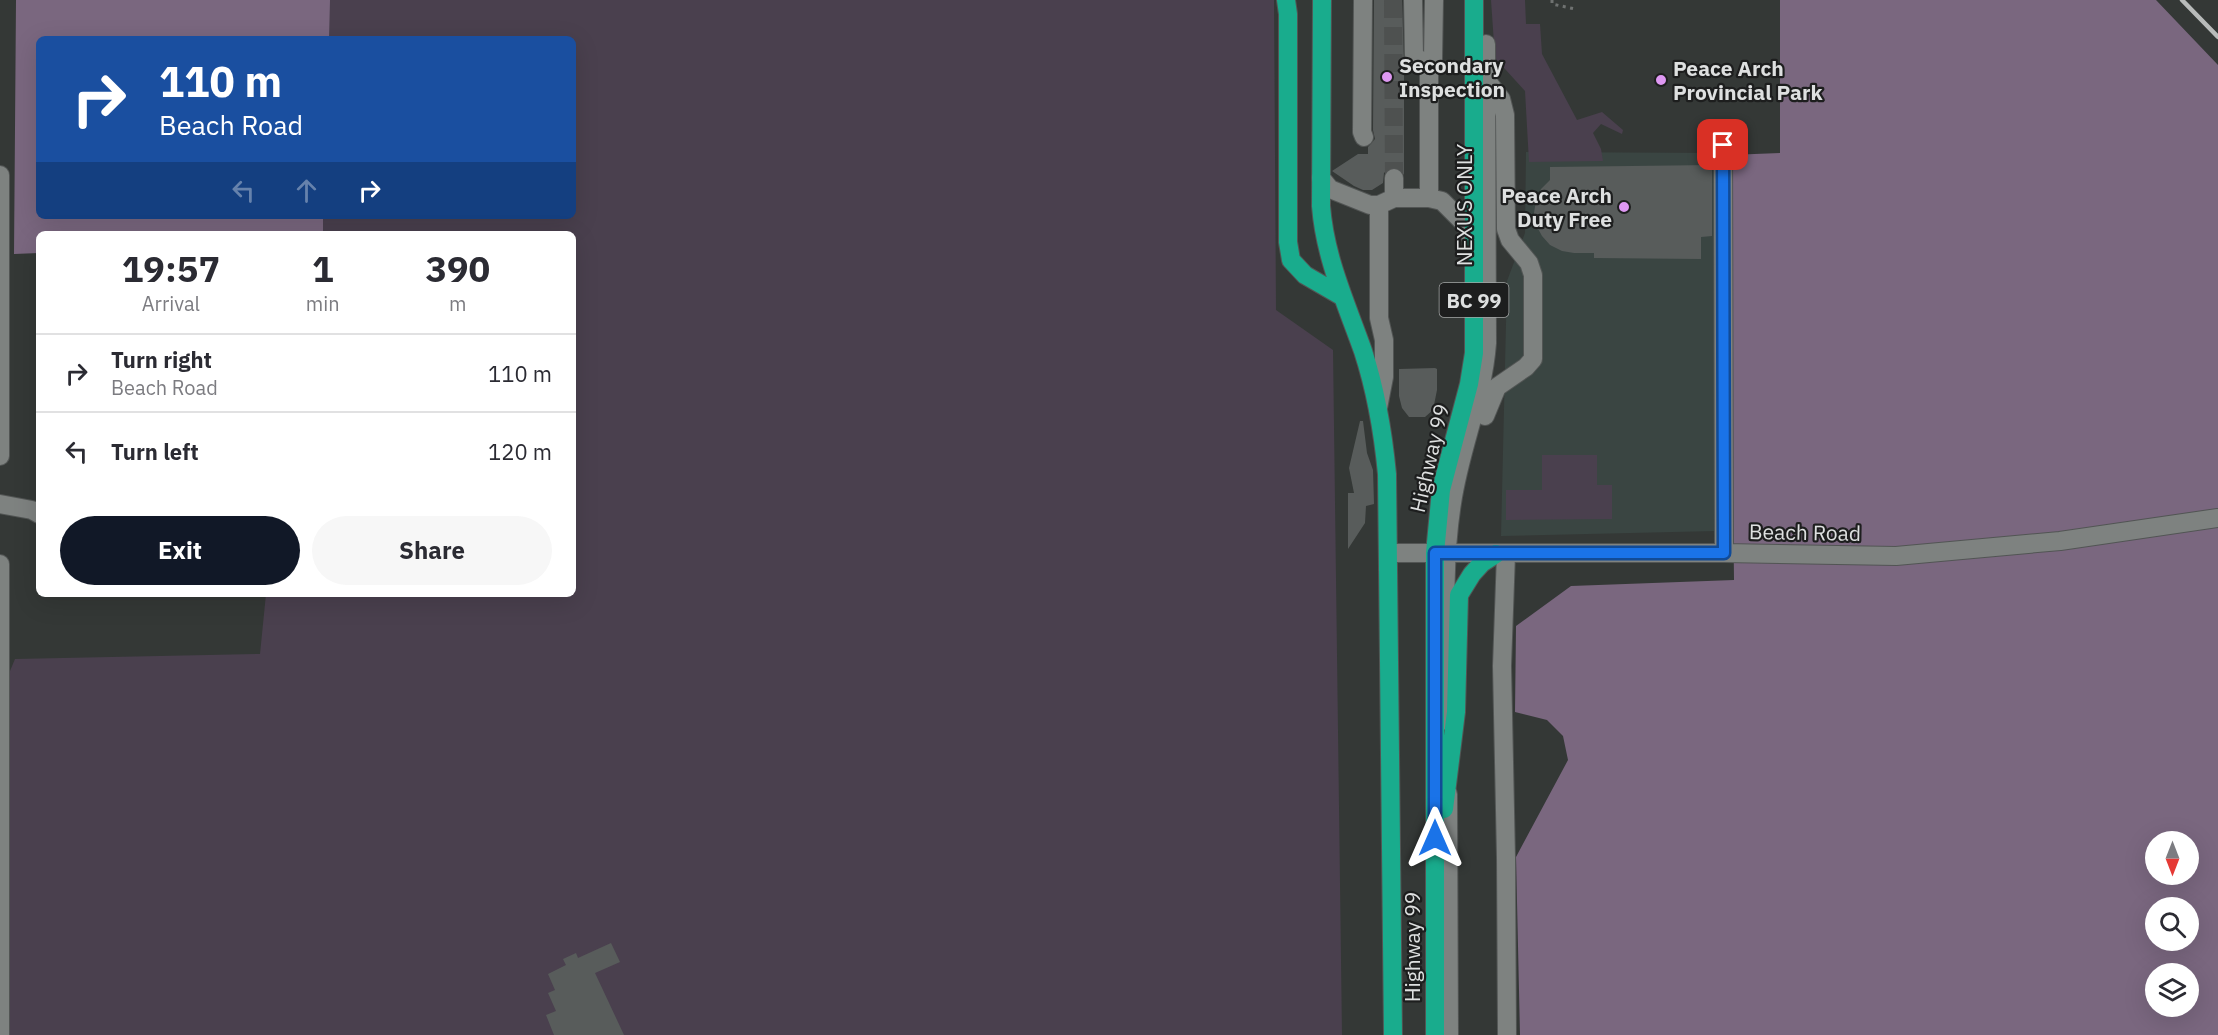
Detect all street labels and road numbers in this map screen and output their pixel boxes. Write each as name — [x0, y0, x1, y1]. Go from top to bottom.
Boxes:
street label: NEXUS ONLY — [1450, 143, 1478, 266]
road number: BC 99 — [1440, 283, 1508, 317]
street label: Highway 99 — [1403, 401, 1455, 515]
street label: Beach Road — [1749, 517, 1861, 547]
street label: Highway 99 — [1398, 892, 1426, 1002]

